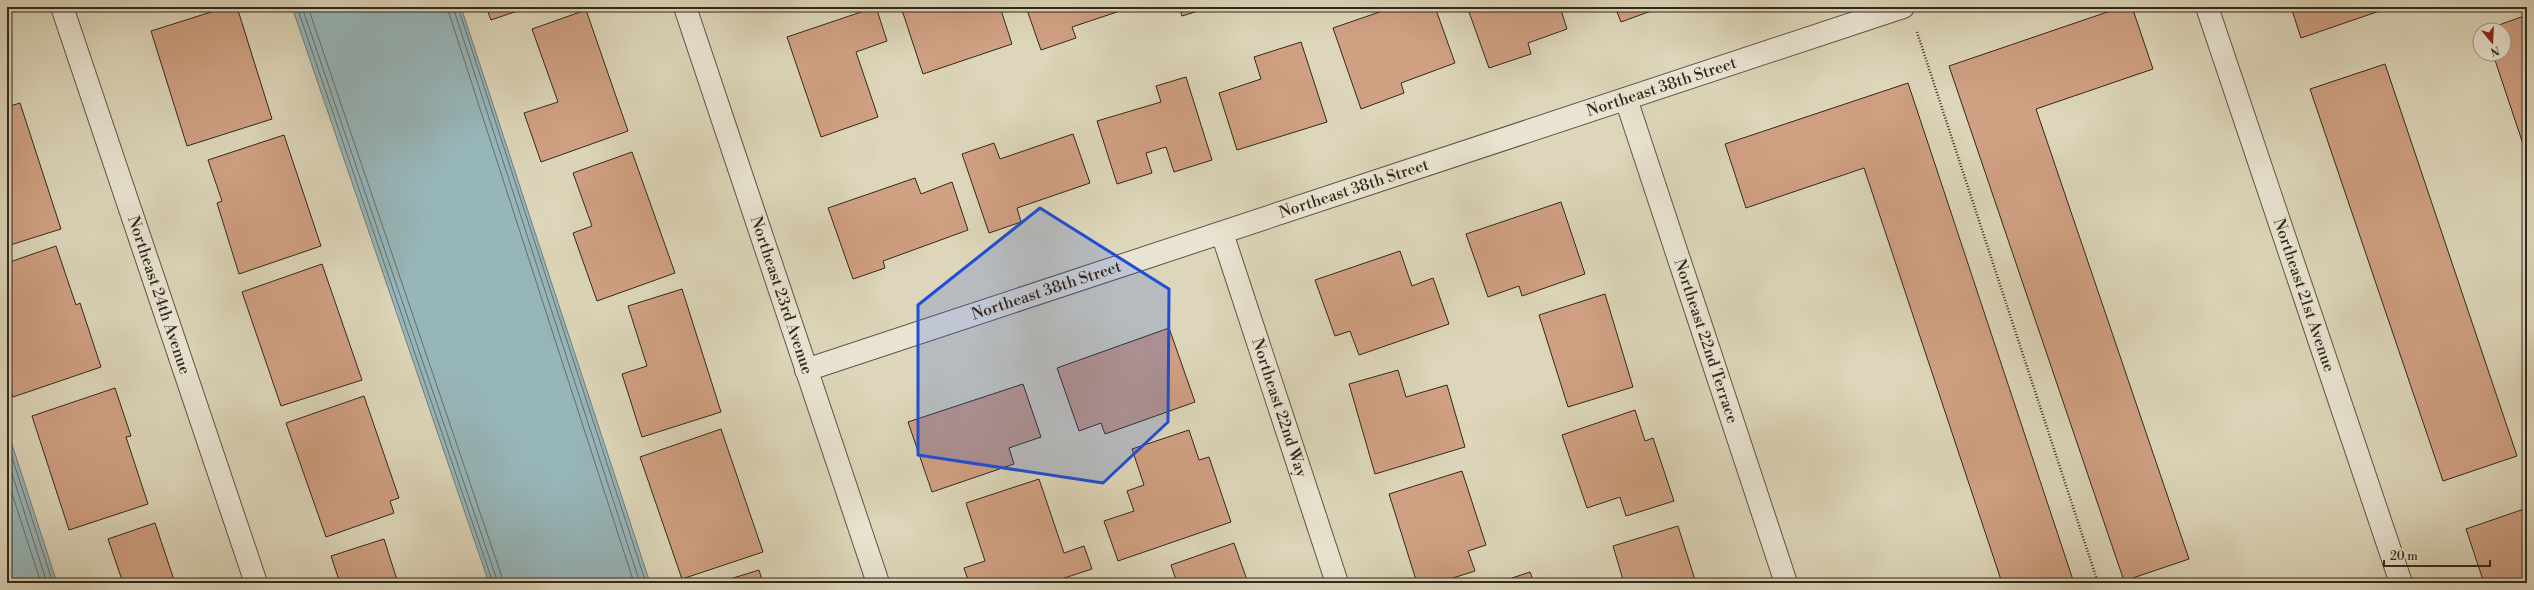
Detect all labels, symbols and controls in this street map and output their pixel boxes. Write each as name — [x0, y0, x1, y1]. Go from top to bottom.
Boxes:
north arrow — [2472, 22, 2512, 62]
text: N — [2488, 43, 2501, 59]
street label: Northeast 38th Street — [1584, 53, 1739, 121]
street label: Northeast 38th Street — [1276, 155, 1432, 223]
street label: Northeast 24th Avenue — [123, 213, 195, 377]
street label: Northeast 23rd Avenue — [746, 213, 817, 377]
street label: Northeast 21st Avenue — [2269, 216, 2339, 375]
street label: Northeast 38th Street — [969, 256, 1124, 325]
street label: Northeast 22nd Terrace — [1670, 256, 1743, 426]
street label: Northeast 22nd Way — [1247, 336, 1312, 480]
scale bar — [2384, 542, 2490, 568]
text: 20 m — [2390, 549, 2418, 564]

